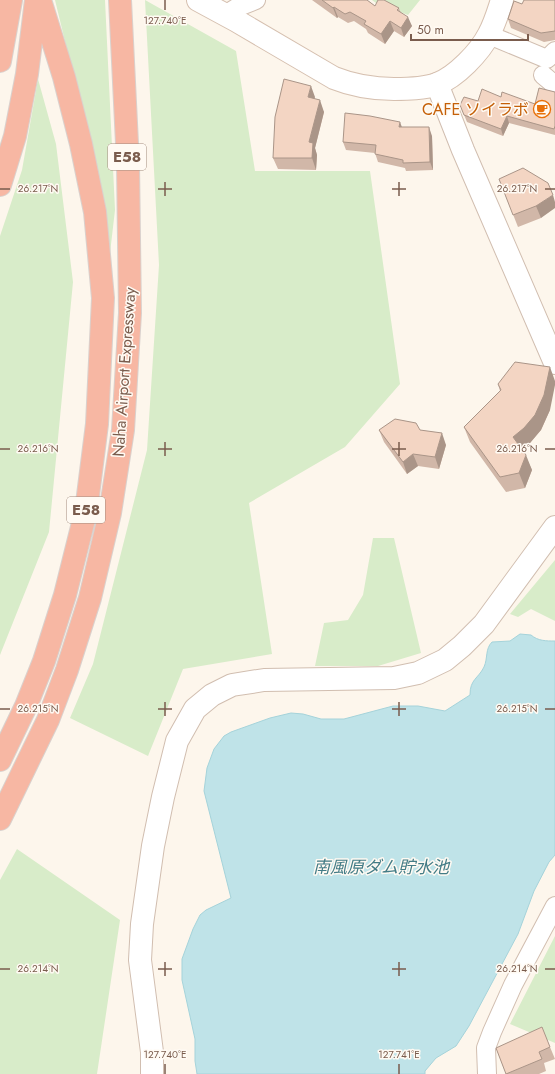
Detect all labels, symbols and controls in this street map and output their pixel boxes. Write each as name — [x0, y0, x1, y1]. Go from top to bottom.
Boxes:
text: 127.740°E — [144, 13, 186, 28]
scale bar — [411, 16, 528, 42]
text: 50 m — [417, 21, 444, 39]
place label: CAFE ソイラボ — [422, 98, 529, 121]
cafe icon: CAFE ソイラボ — [532, 99, 552, 119]
road number: E58 — [108, 144, 146, 170]
text: 26.217°N — [18, 181, 58, 196]
text: 26.217°N — [497, 181, 537, 196]
street label: Naha Airport Expressway — [107, 286, 141, 457]
text: 26.216°N — [18, 441, 58, 456]
text: 26.216°N — [497, 441, 537, 456]
road number: E58 — [67, 497, 105, 523]
text: 26.215°N — [18, 701, 58, 716]
text: 26.215°N — [497, 701, 537, 716]
water label: 南風原ダム貯水池 — [313, 855, 451, 879]
text: 26.214°N — [18, 961, 59, 976]
text: 26.214°N — [497, 961, 538, 976]
text: 127.740°E — [144, 1047, 186, 1062]
text: 127.741°E — [378, 1047, 420, 1062]

